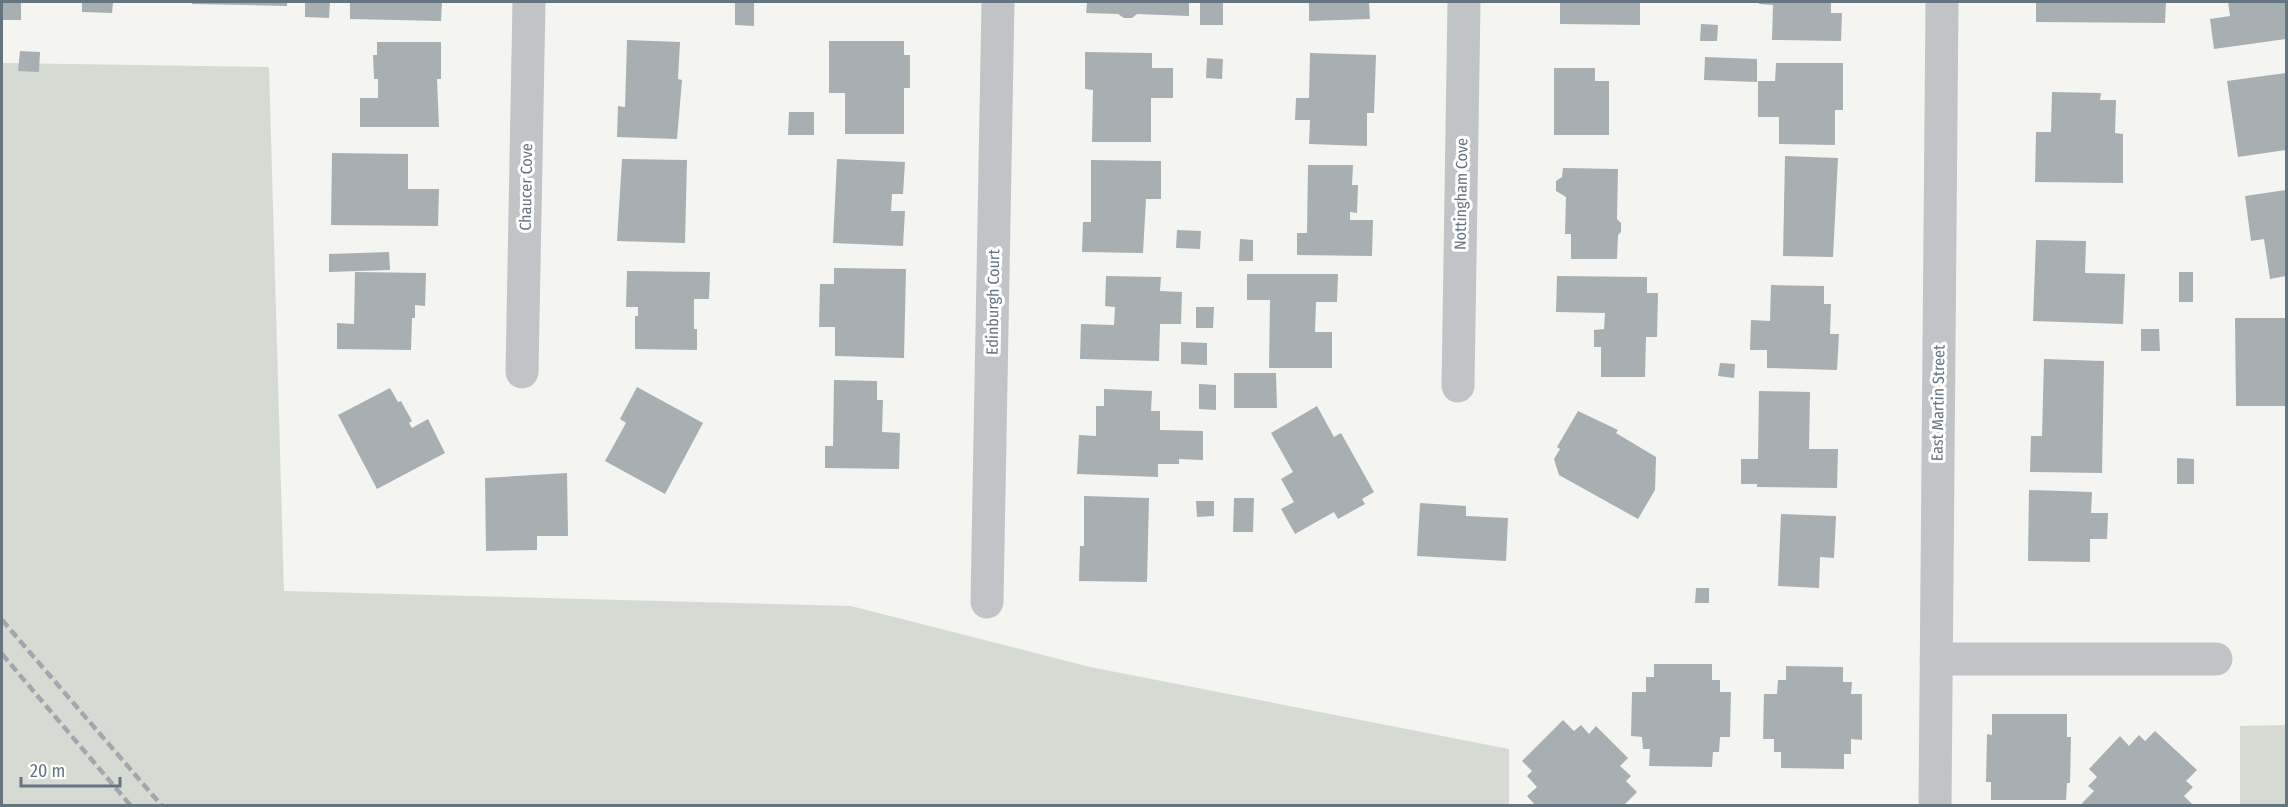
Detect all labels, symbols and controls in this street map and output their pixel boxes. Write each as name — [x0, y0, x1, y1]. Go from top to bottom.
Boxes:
street label: Nottingham Cove — [1451, 138, 1471, 250]
street label: Chaucer Cove — [516, 143, 536, 231]
street label: Edinburgh Court — [983, 248, 1003, 355]
street label: East Martin Street — [1927, 344, 1949, 461]
scale bar — [21, 750, 120, 788]
text: 20 m — [30, 760, 65, 782]

